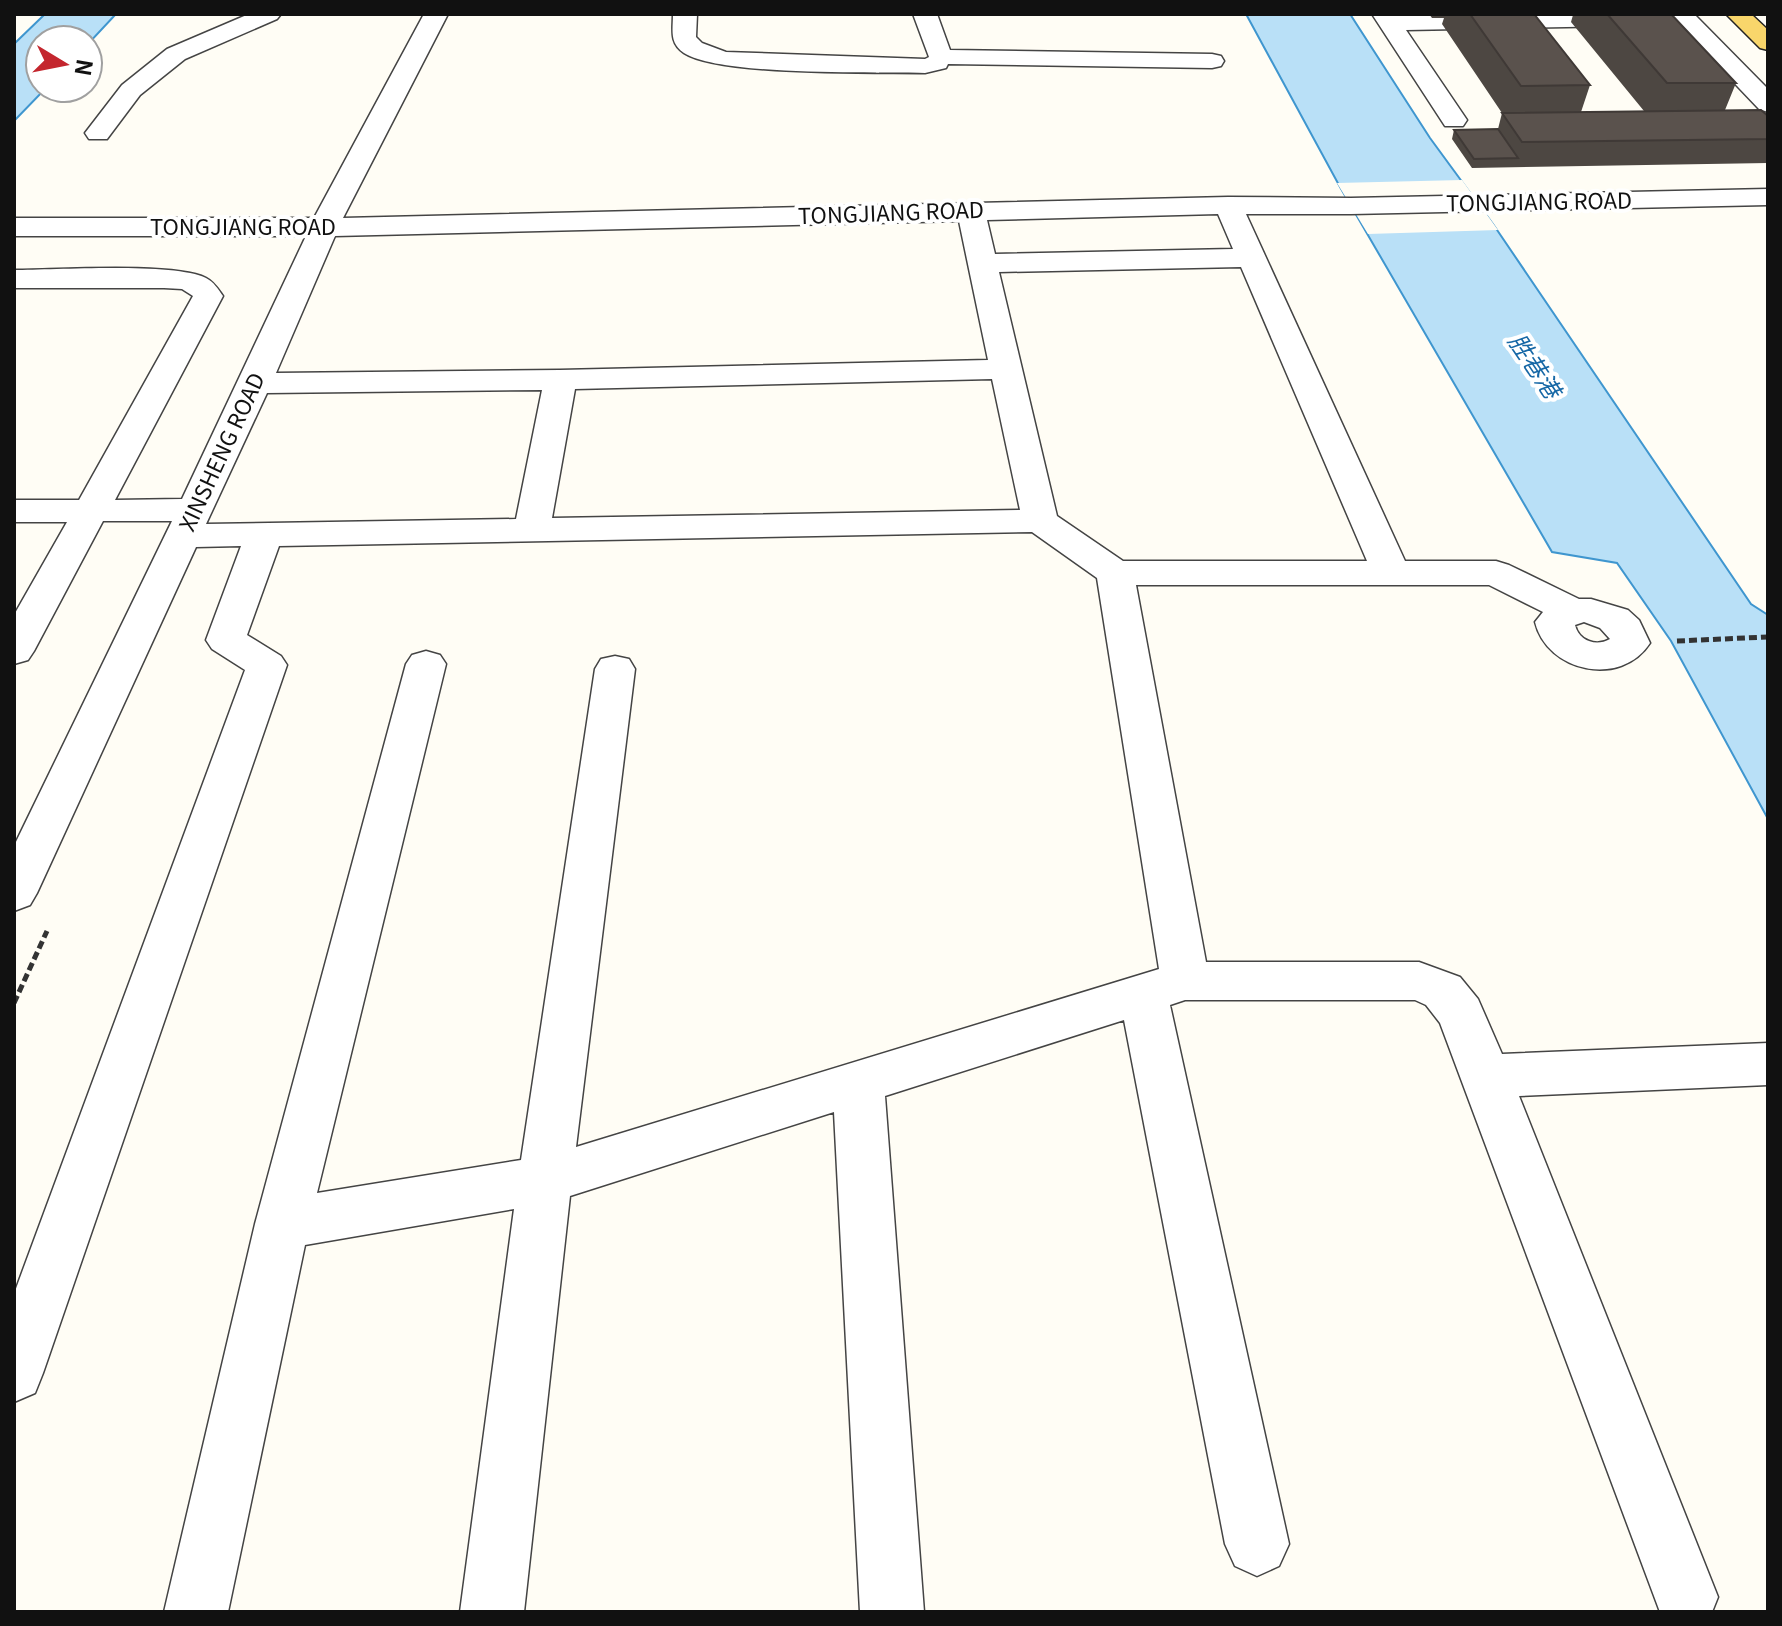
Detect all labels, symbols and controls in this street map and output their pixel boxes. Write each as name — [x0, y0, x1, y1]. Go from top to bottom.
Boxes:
north arrow — [24, 24, 104, 104]
text: N — [68, 57, 103, 79]
street label: TONGJIANG ROAD — [1446, 182, 1632, 218]
street label: TONGJIANG ROAD — [797, 192, 984, 230]
street label: TONGJIANG ROAD — [150, 209, 336, 241]
water label: 胜巷港 — [1501, 325, 1572, 407]
street label: XINSHENG ROAD — [169, 367, 271, 536]

